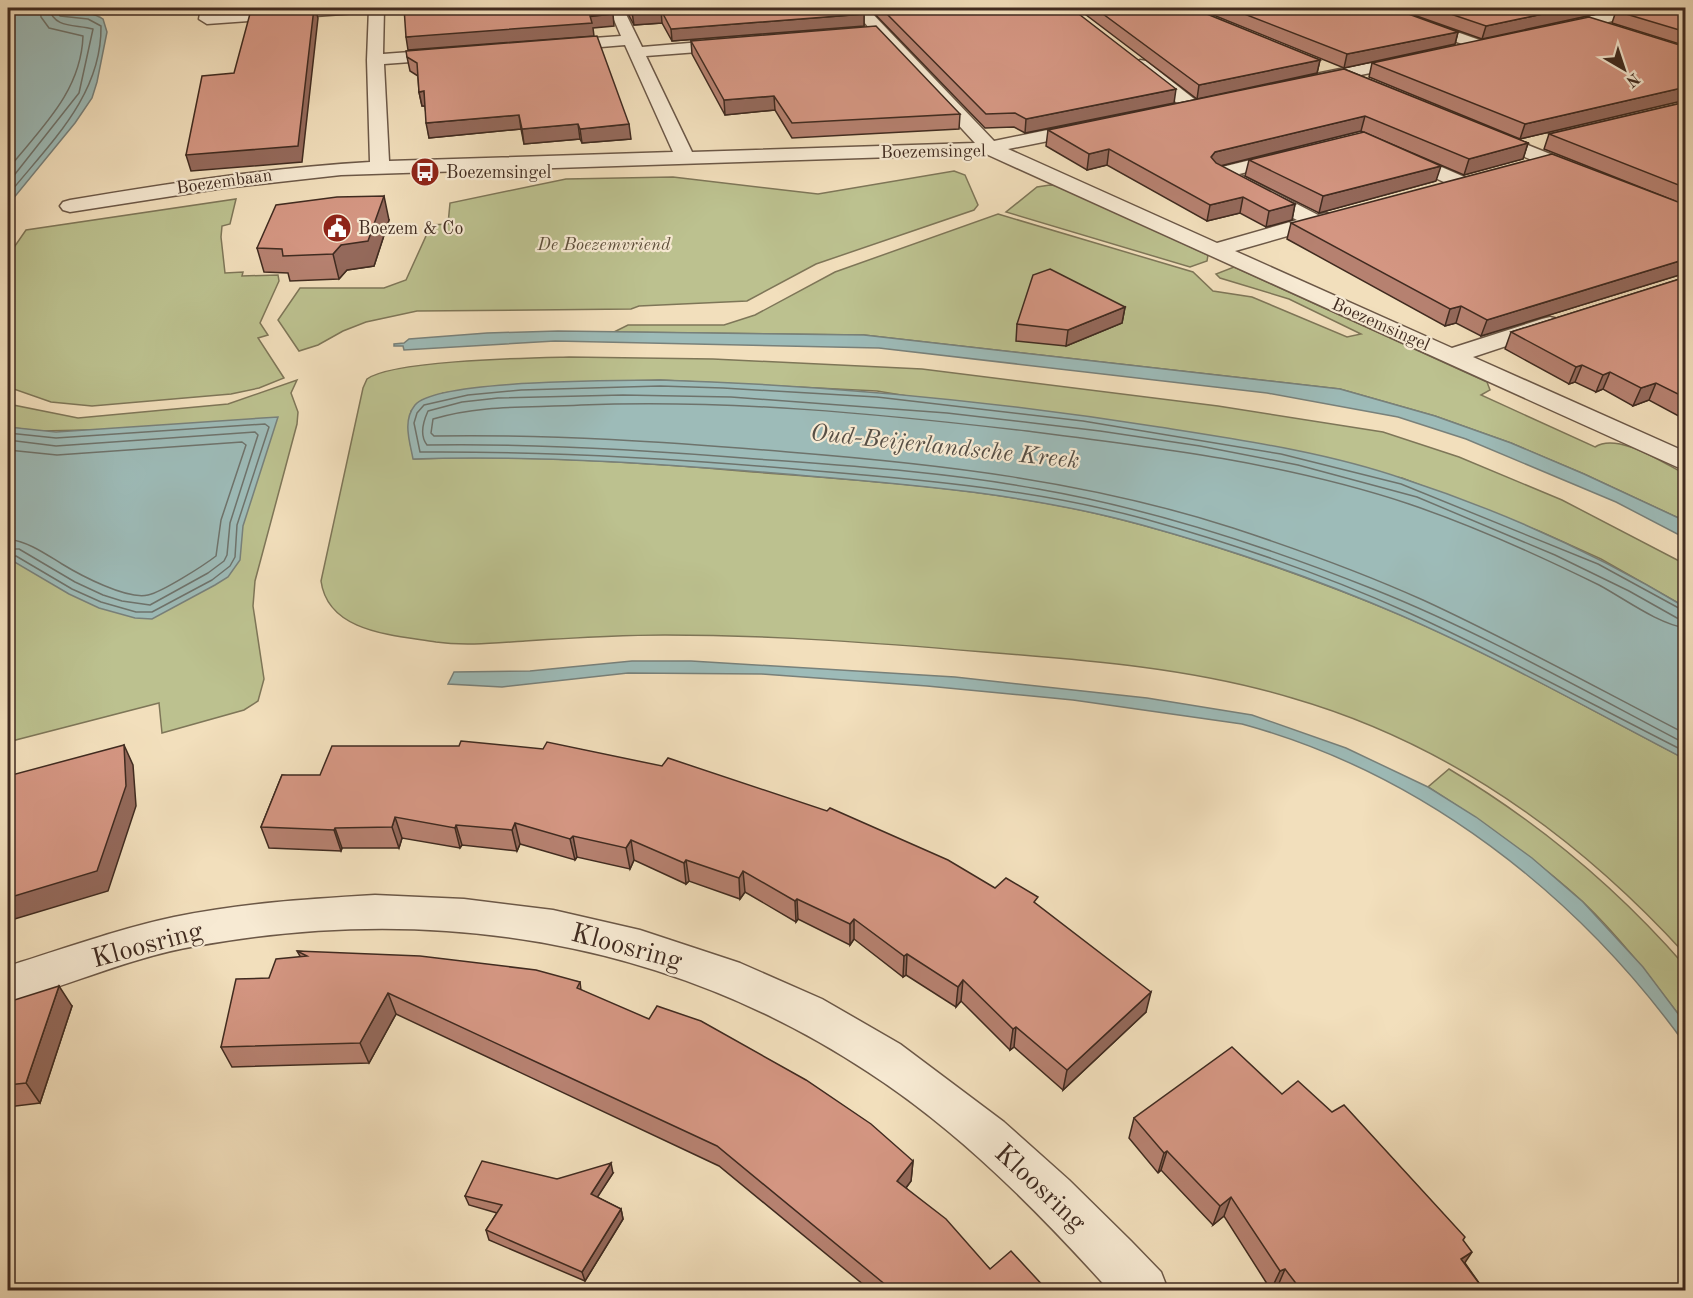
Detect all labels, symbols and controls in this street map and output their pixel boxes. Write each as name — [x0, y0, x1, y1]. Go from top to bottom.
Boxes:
north arrow — [1594, 39, 1654, 99]
text: N — [1622, 69, 1642, 90]
street label: Boezemsingel — [880, 142, 986, 162]
bus stop icon: Boezemsingel — [409, 156, 441, 188]
place label: Boezemsingel — [446, 164, 552, 182]
street label: Boezembaan — [175, 166, 274, 198]
public building icon: Boezem & Co — [321, 212, 353, 244]
place label: Boezem & Co — [358, 220, 463, 238]
park label: De Boezemvriend — [536, 236, 671, 254]
street label: Boezemsingel — [1329, 295, 1433, 355]
water label: Oud-Beijerlandsche Kreek — [809, 422, 1080, 474]
street label: Kloosring — [89, 918, 206, 973]
street label: Kloosring — [568, 920, 685, 975]
street label: Kloosring — [989, 1139, 1091, 1237]

